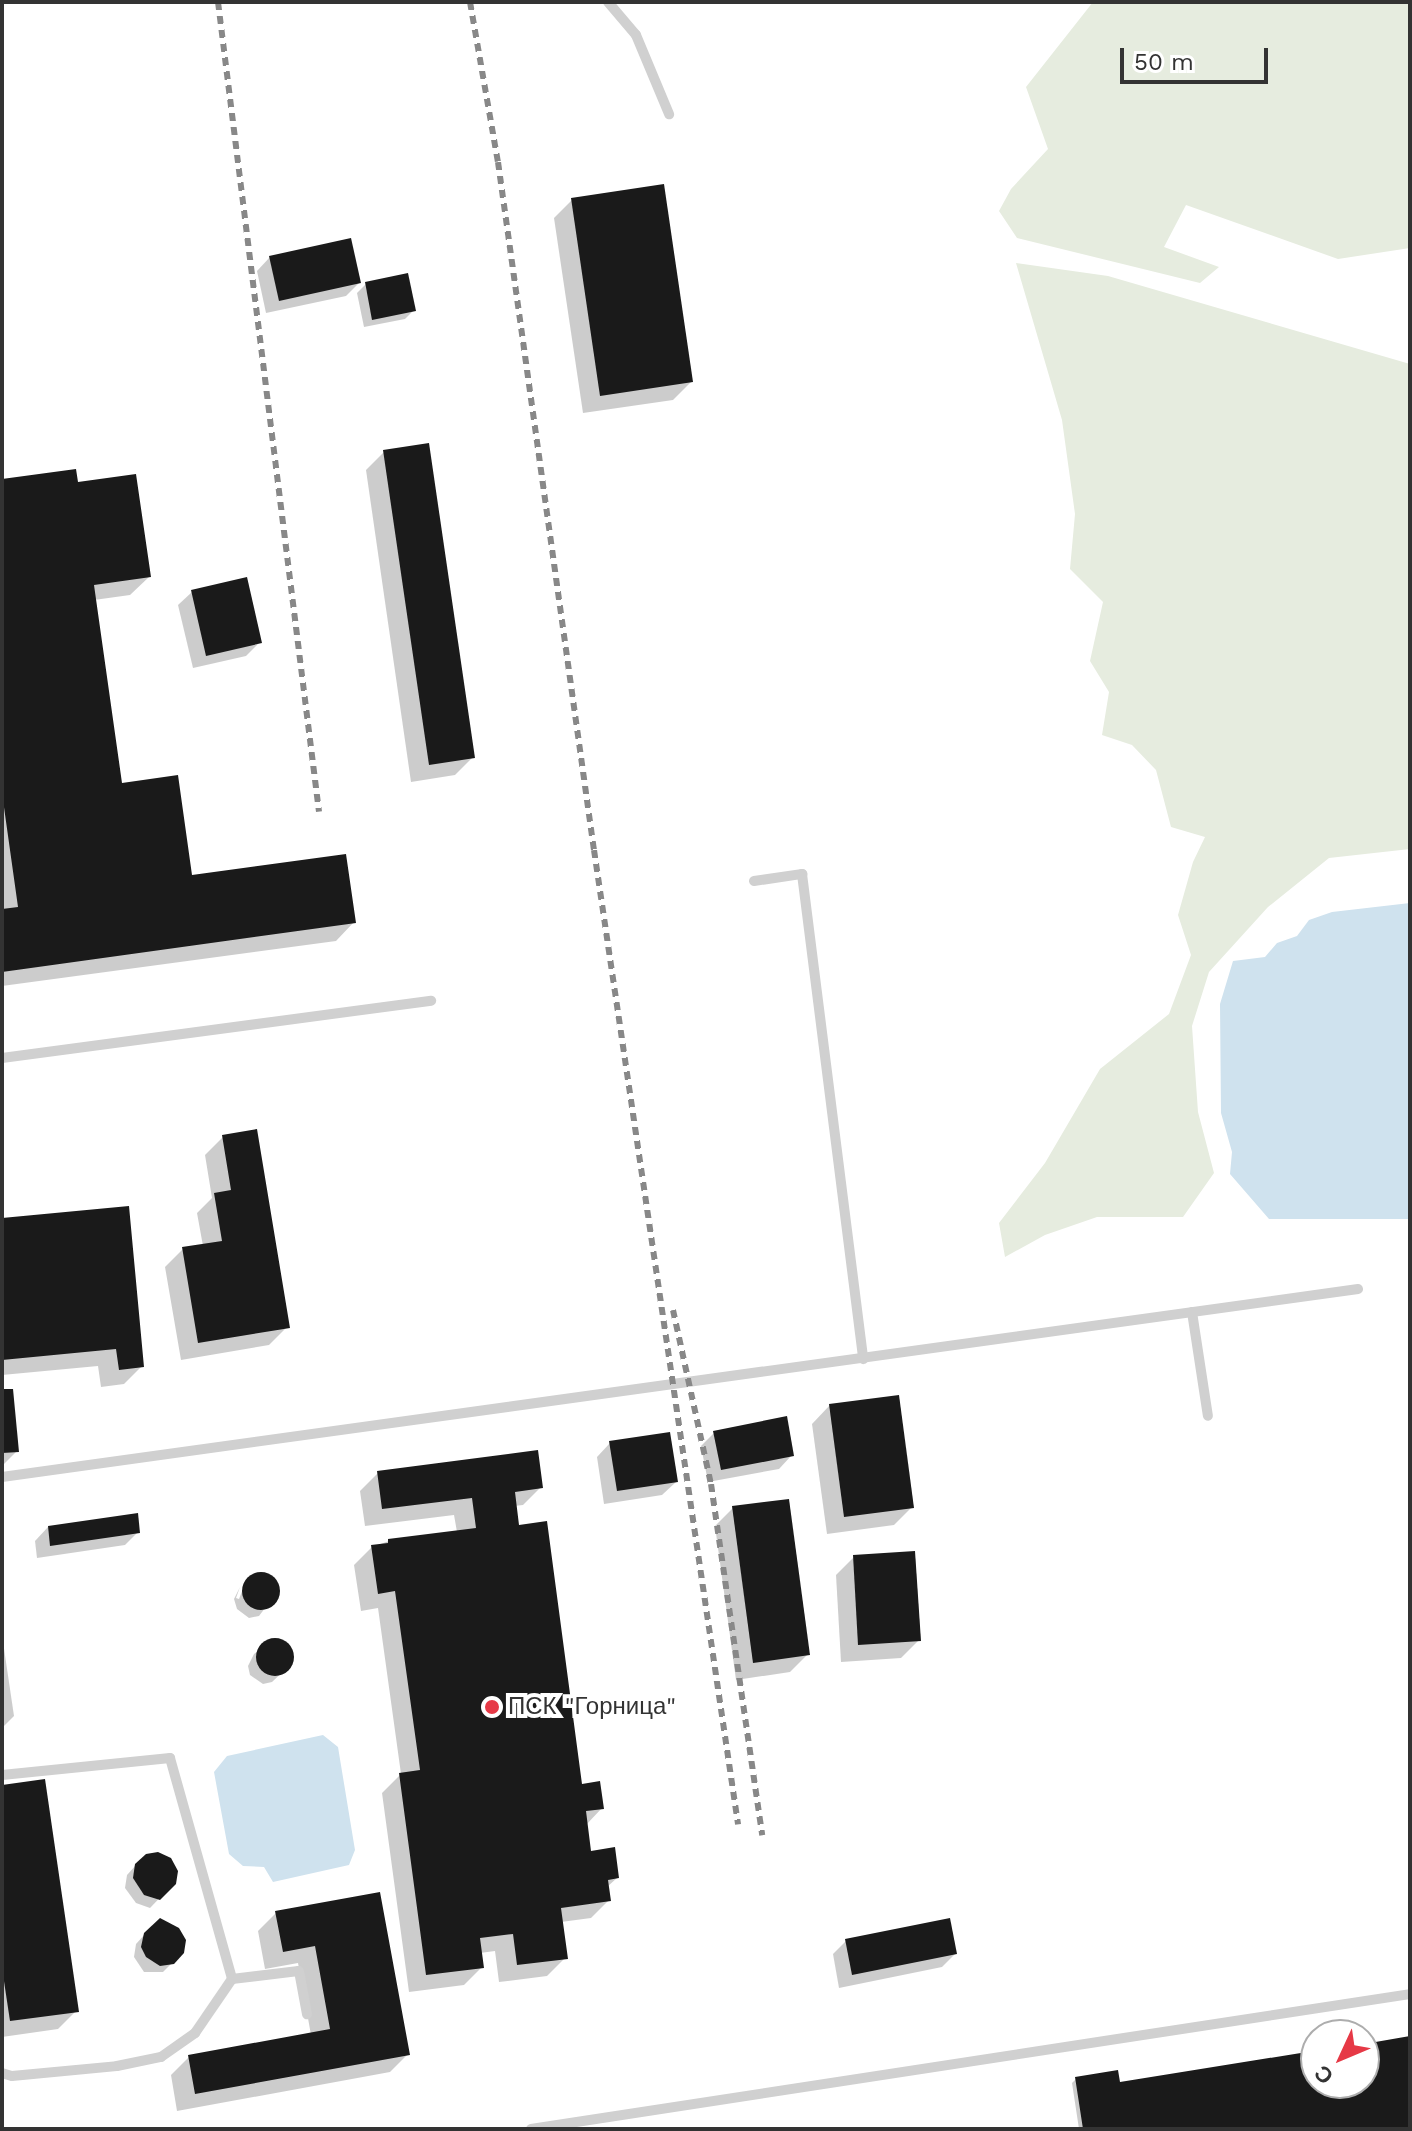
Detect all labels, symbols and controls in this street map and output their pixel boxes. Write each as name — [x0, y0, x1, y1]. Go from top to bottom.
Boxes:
scale bar — [1124, 32, 1272, 82]
text: 50 m — [1134, 48, 1194, 76]
place label: ПСК "Горница" — [508, 1693, 676, 1721]
marker: ПСК "Горница" — [483, 1698, 501, 1716]
north arrow — [1300, 2019, 1380, 2099]
text: С — [1309, 2060, 1338, 2089]

